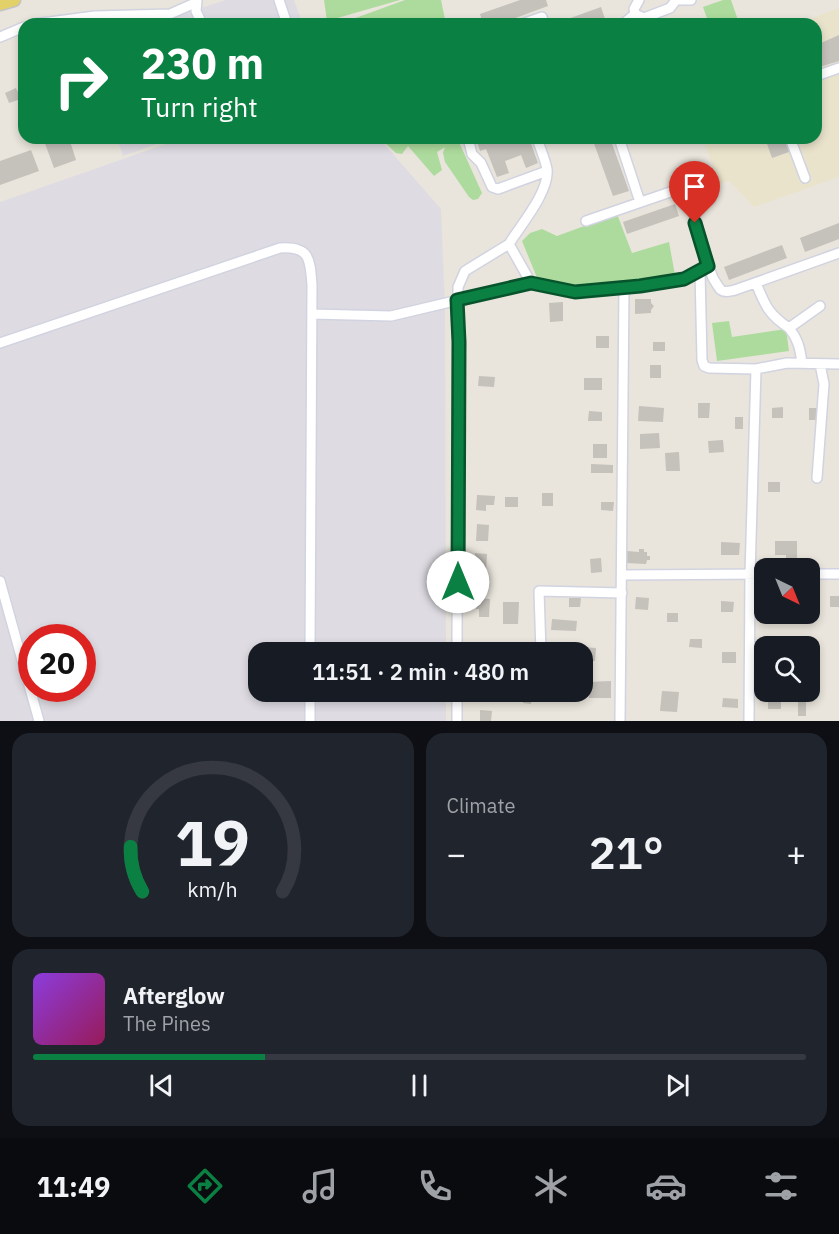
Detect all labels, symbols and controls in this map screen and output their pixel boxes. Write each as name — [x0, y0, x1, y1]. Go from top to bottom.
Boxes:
text: 230 m — [141, 36, 264, 91]
icon: right — [42, 42, 120, 120]
text: Turn right — [141, 89, 258, 124]
pin — [669, 161, 720, 223]
icon: arrive — [678, 170, 711, 203]
position arrow — [426, 550, 490, 614]
north arrow — [754, 558, 820, 624]
map controls — [754, 558, 820, 702]
speed limit sign: 20 — [18, 624, 96, 702]
button: search — [754, 636, 820, 702]
text: 11:51 · 2 min · 480 m — [312, 657, 529, 686]
text: Climate — [447, 792, 515, 819]
text: 19 — [175, 802, 250, 883]
text: 21° — [589, 823, 664, 881]
text: − — [447, 832, 466, 875]
text: + — [786, 832, 806, 875]
text: km/h — [188, 875, 238, 903]
text: Afterglow — [123, 981, 225, 1010]
text: The Pines — [123, 1010, 211, 1037]
icon: previous — [145, 1069, 178, 1102]
icon: pause — [403, 1069, 436, 1102]
icon: next — [661, 1069, 694, 1102]
icon: directions — [184, 1165, 226, 1207]
icon: music — [299, 1165, 341, 1207]
icon: phone — [414, 1165, 456, 1207]
icon: climate — [530, 1165, 572, 1207]
icon: car — [645, 1165, 687, 1207]
icon: filters — [760, 1165, 802, 1207]
text: 11:49 — [37, 1169, 110, 1204]

